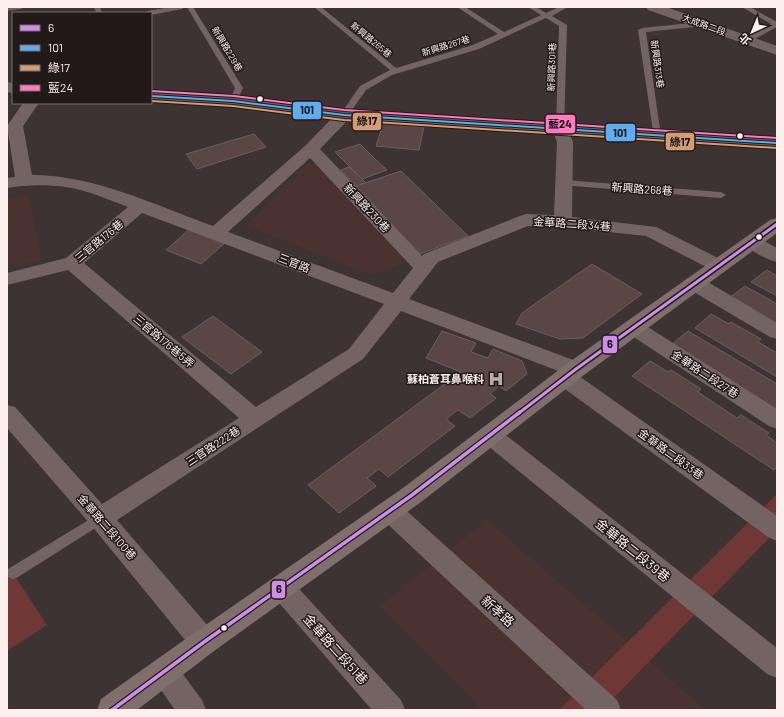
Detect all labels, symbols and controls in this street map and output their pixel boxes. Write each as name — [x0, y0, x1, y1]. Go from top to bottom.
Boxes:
legend — [12, 12, 152, 104]
street label: 大成路二段 — [681, 12, 727, 37]
north arrow — [732, 12, 772, 52]
text: 6 — [48, 20, 54, 34]
street label: 新興路265巷 — [348, 20, 394, 60]
street label: 新興路229巷 — [210, 24, 245, 73]
text: 北 — [736, 31, 753, 48]
street label: 新興路267巷 — [420, 33, 471, 58]
street label: 新興路313巷 — [649, 39, 666, 89]
text: 101 — [48, 40, 63, 54]
street label: 新興路301巷 — [545, 42, 558, 91]
text: 綠17 — [48, 60, 70, 74]
text: 藍24 — [48, 80, 73, 94]
unlabelled marker — [255, 94, 265, 104]
line badge: 101 — [292, 101, 322, 120]
text: 101 — [300, 103, 314, 116]
line badge: 綠17 — [352, 112, 382, 131]
text: 綠17 — [357, 114, 378, 127]
line badge: 藍24 — [545, 114, 576, 134]
text: 藍24 — [548, 117, 572, 130]
line badge: 101 — [605, 123, 636, 142]
text: 101 — [613, 126, 627, 139]
unlabelled marker — [735, 131, 745, 141]
line badge: 綠17 — [665, 132, 695, 151]
text: 綠17 — [670, 135, 691, 148]
street label: 新興路268巷 — [611, 180, 673, 197]
street label: 新興路230巷 — [342, 181, 393, 235]
street label: 金華路二段34巷 — [533, 214, 611, 233]
street label: 三官路176巷 — [72, 217, 125, 264]
unlabelled marker — [754, 232, 764, 242]
street label: 三官路 — [276, 251, 312, 275]
street label: 三官路176巷5弄 — [131, 311, 197, 370]
line badge: 6 — [602, 335, 618, 354]
text: 6 — [607, 337, 613, 350]
street label: 金華路二段27巷 — [669, 347, 741, 400]
hospital icon: 蘇柏蒼耳鼻喉科 — [487, 370, 505, 388]
place label: 蘇柏蒼耳鼻喉科 — [407, 372, 484, 385]
street label: 三官路222巷 — [183, 423, 242, 468]
street label: 金華路二段33巷 — [636, 426, 706, 482]
street label: 金華路二段100巷 — [75, 491, 139, 562]
street label: 金華路二段39巷 — [592, 515, 674, 585]
line badge: 6 — [271, 580, 286, 599]
text: 6 — [276, 582, 282, 595]
street label: 新孝路 — [478, 592, 518, 630]
street label: 金華路二段51巷 — [300, 611, 372, 687]
unlabelled marker — [219, 623, 229, 633]

